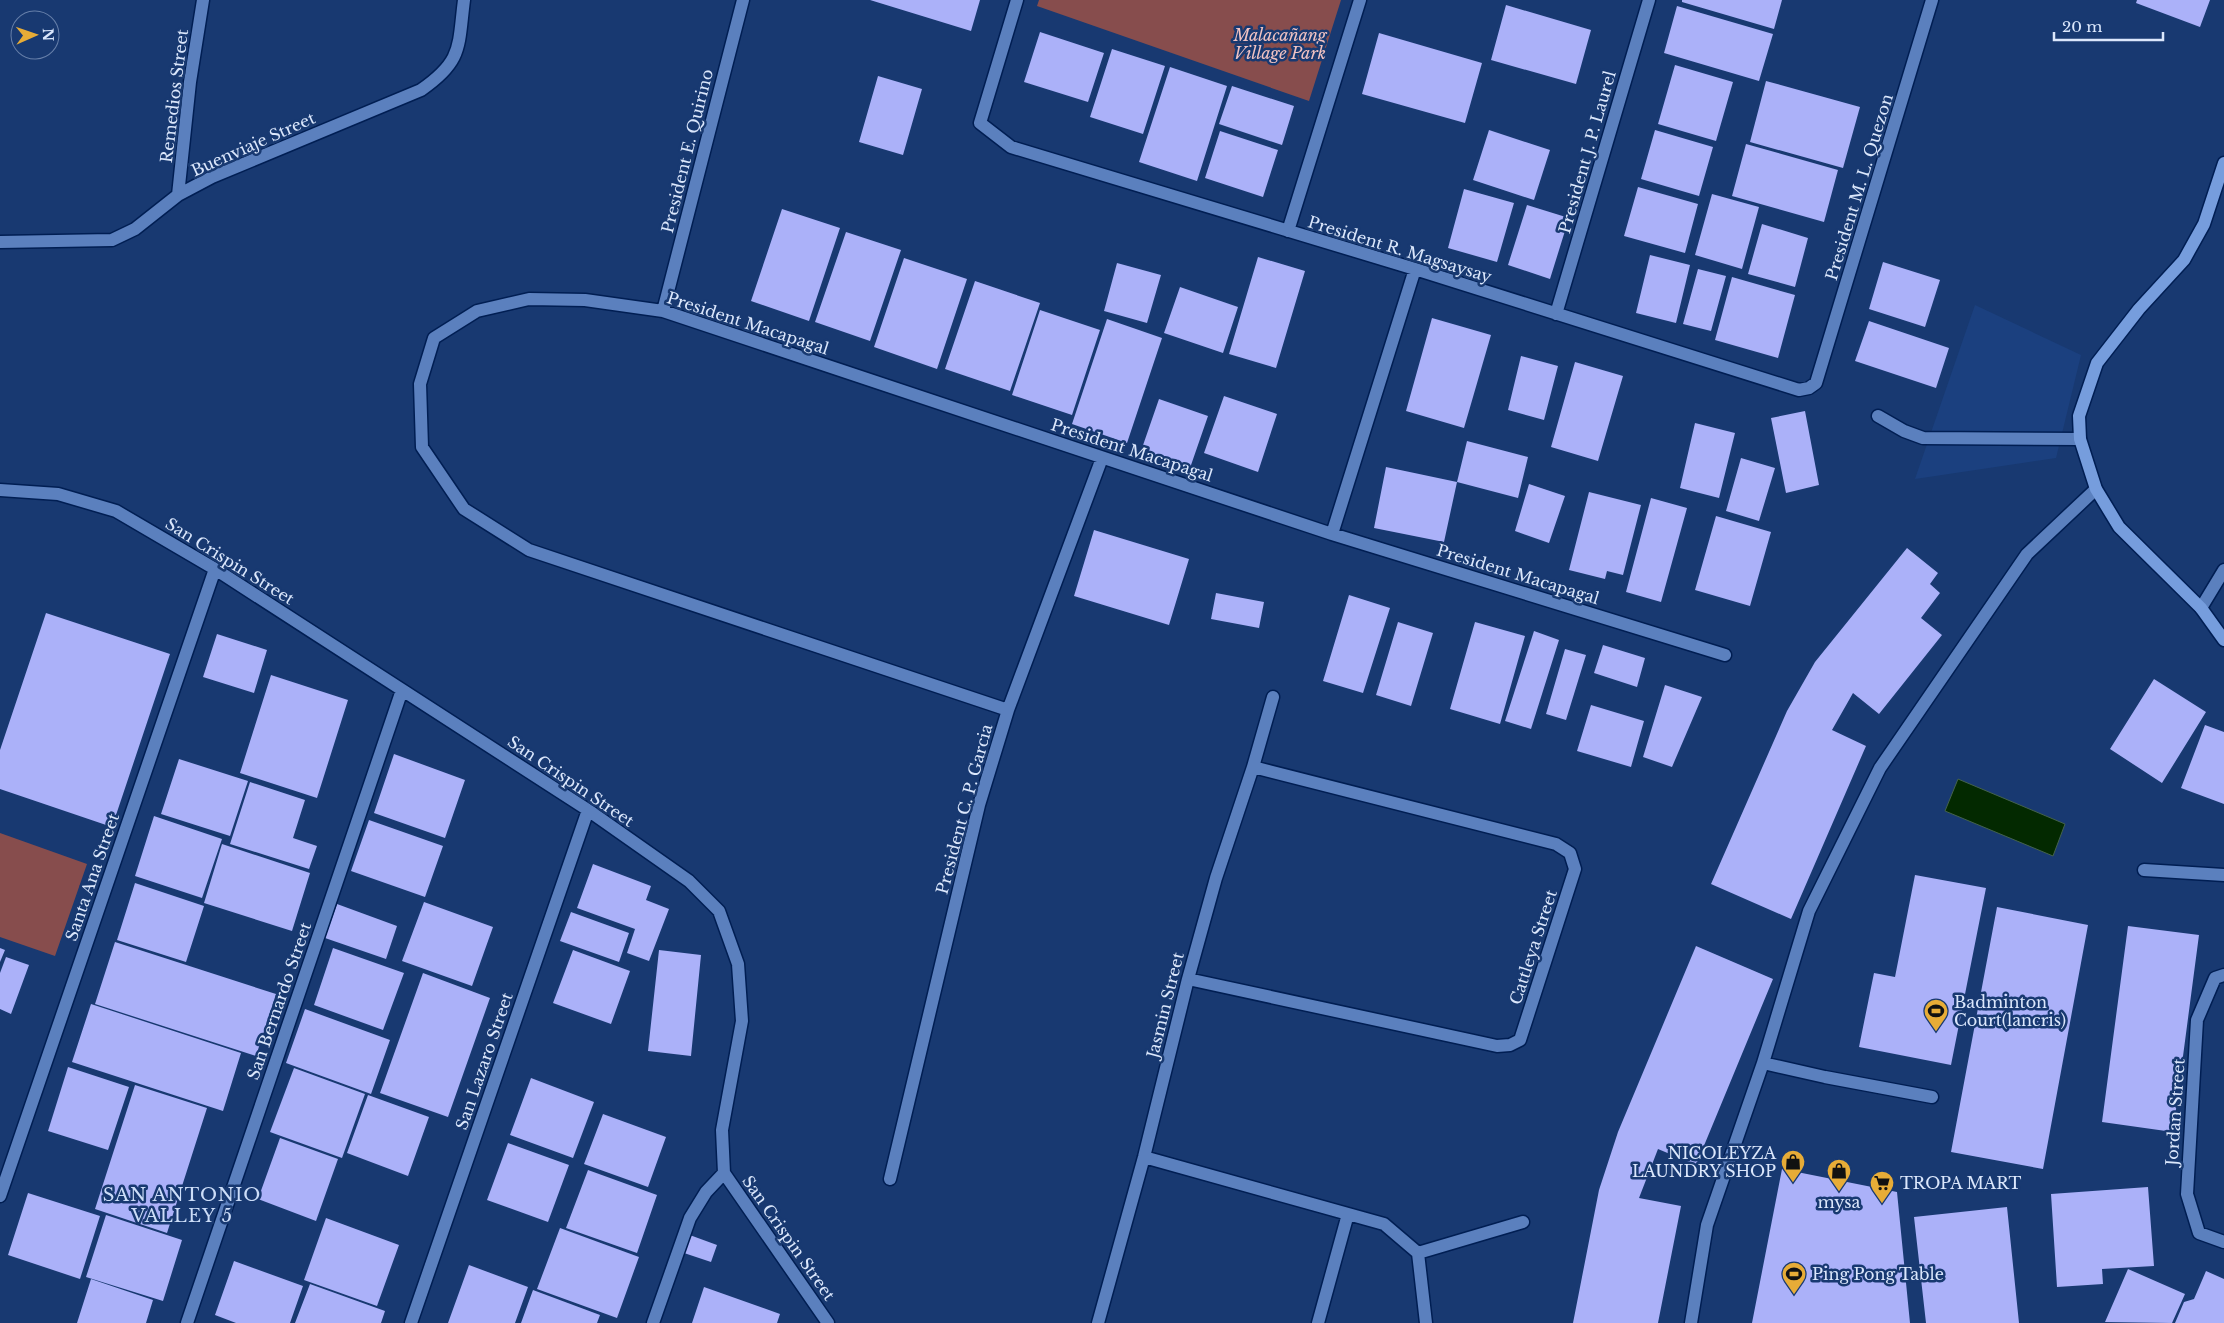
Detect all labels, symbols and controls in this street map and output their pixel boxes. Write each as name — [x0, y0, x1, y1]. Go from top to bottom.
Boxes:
north arrow — [10, 10, 60, 60]
scale bar — [2054, 10, 2163, 42]
text: 20 m — [2062, 17, 2102, 36]
park label: Malacañang Village Park — [1232, 25, 1328, 63]
text: N — [39, 28, 57, 41]
street label: Remedios Street — [156, 28, 192, 164]
street label: President E. Quirino — [657, 67, 717, 235]
street label: President J. P. Laurel — [1554, 68, 1620, 236]
street label: President M. L. Quezon — [1821, 91, 1897, 283]
street label: Buenviaje Street — [188, 108, 318, 180]
street label: President R. Magsaysay — [1306, 212, 1495, 287]
street label: President Macapagal — [665, 287, 831, 359]
street label: President Macapagal — [1049, 414, 1215, 486]
street label: San Crispin Street — [162, 513, 298, 609]
street label: President Macapagal — [1434, 540, 1602, 608]
street label: President C. P. Garcia — [932, 722, 996, 896]
street label: San Crispin Street — [504, 731, 638, 831]
street label: Santa Ana Street — [61, 811, 123, 943]
street label: Cattleya Street — [1505, 887, 1561, 1007]
street label: San Bernardo Street — [243, 920, 315, 1082]
street label: Jasmin Street — [1142, 950, 1188, 1062]
street label: San Lazaro Street — [451, 990, 517, 1132]
place label: Badminton Court(lancris) — [1954, 992, 2066, 1030]
sports icon: Badminton Court(lancris) — [1923, 998, 1949, 1032]
street label: Jordan Street — [2161, 1058, 2189, 1168]
place label: NICOLEYZA LAUNDRY SHOP — [1632, 1143, 1777, 1181]
shop icon: NICOLEYZA LAUNDRY SHOP — [1780, 1149, 1806, 1183]
shop icon: mysa — [1826, 1158, 1852, 1192]
supermarket icon: TROPA MART — [1869, 1170, 1895, 1204]
street label: San Crispin Street — [738, 1172, 840, 1304]
place label: TROPA MART — [1900, 1173, 2021, 1193]
district label: SAN ANTONIO VALLEY 5 — [103, 1184, 261, 1227]
place label: mysa — [1818, 1192, 1861, 1212]
sports icon: Ping Pong Table — [1781, 1261, 1807, 1295]
place label: Ping Pong Table — [1812, 1264, 1944, 1284]

